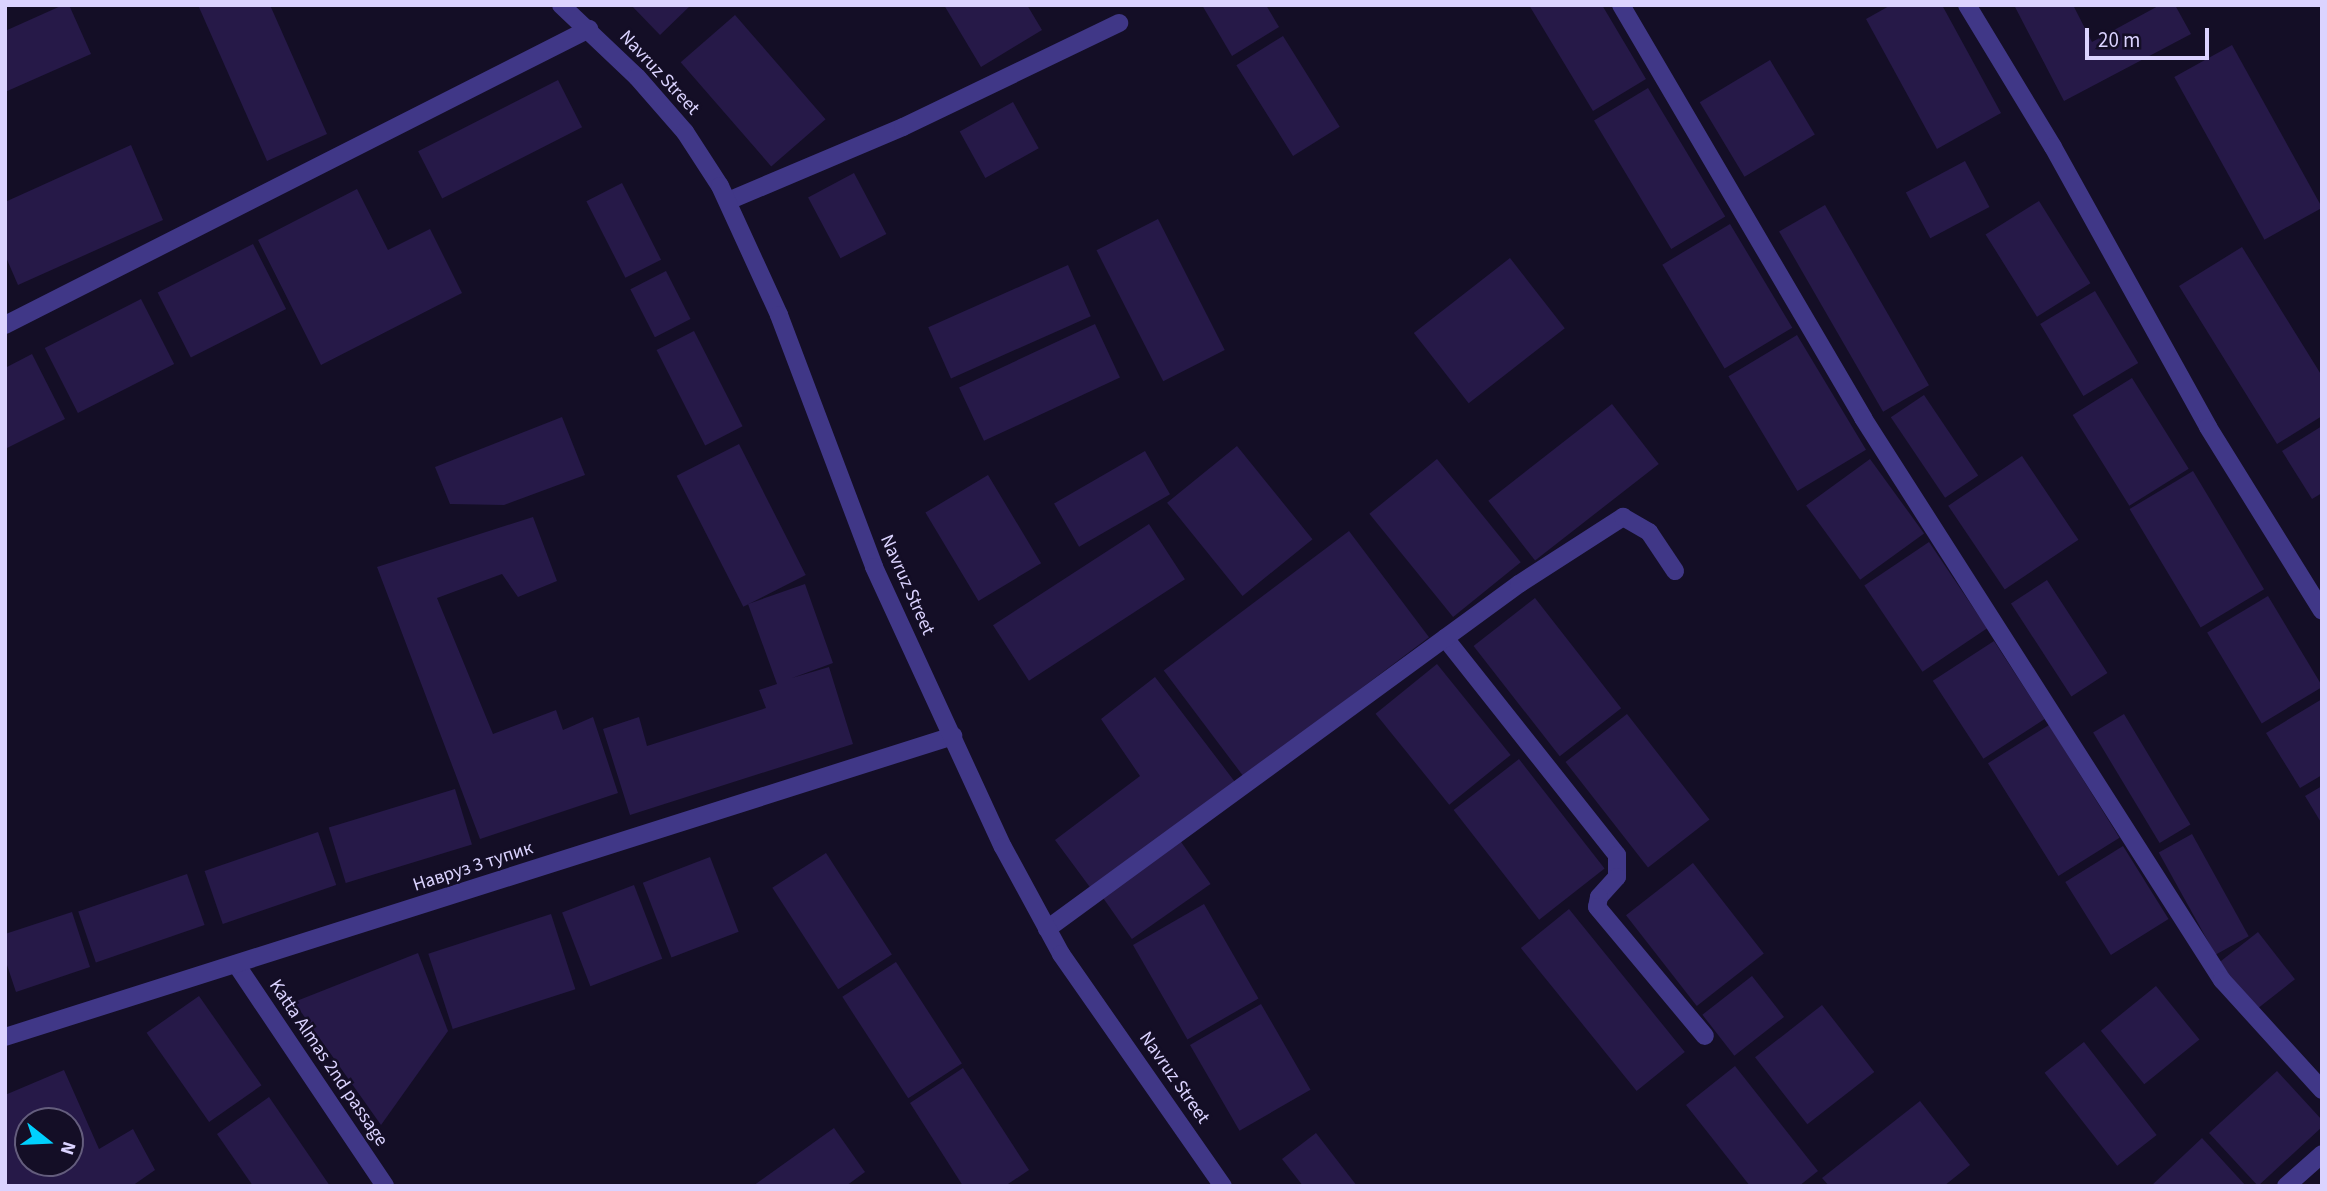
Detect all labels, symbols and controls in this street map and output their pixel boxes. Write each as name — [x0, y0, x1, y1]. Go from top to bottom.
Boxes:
scale bar — [2089, 14, 2213, 58]
text: 20 m — [2098, 25, 2140, 55]
street label: Navruz Street — [614, 26, 704, 120]
street label: Navruz Street — [875, 531, 939, 639]
street label: Навруз 3 тупик — [410, 837, 536, 897]
street label: Katta Almas 2nd passage — [264, 975, 392, 1151]
street label: Navruz Street — [1134, 1028, 1214, 1128]
north arrow — [14, 1107, 84, 1177]
text: N — [53, 1138, 82, 1158]

